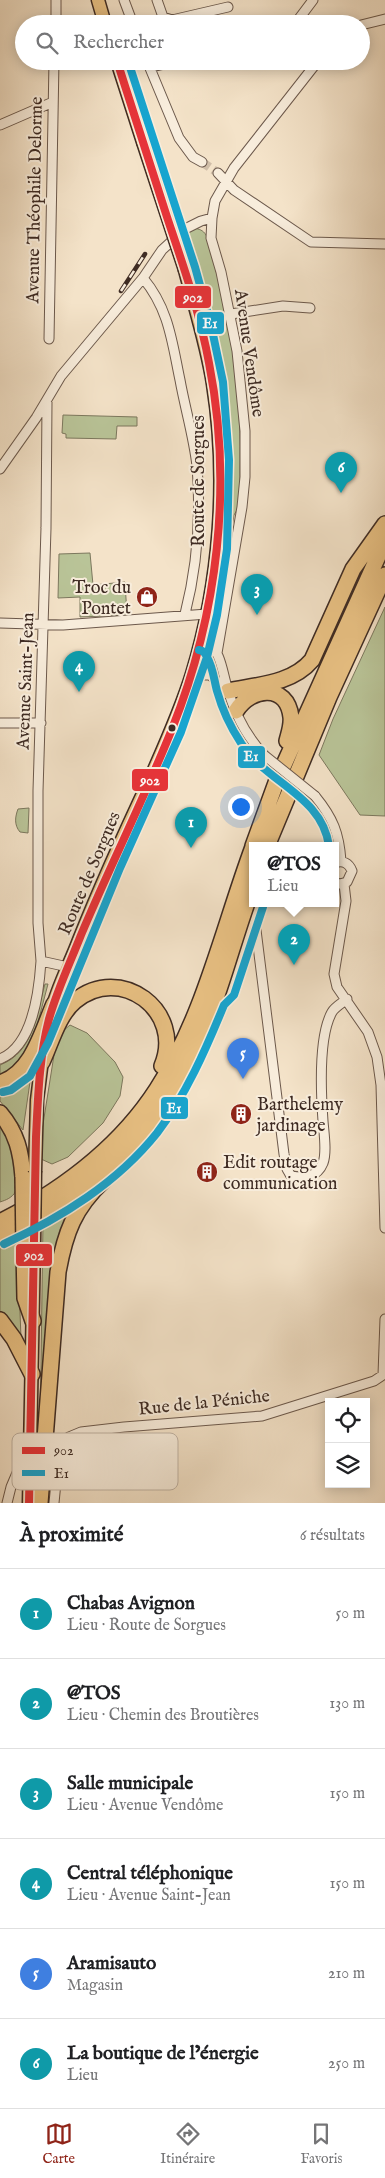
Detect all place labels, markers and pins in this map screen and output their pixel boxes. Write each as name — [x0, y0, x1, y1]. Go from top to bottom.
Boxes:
pin: 6 — [325, 452, 357, 493]
pin: 3 — [241, 574, 273, 615]
place label: Troc du Pontet — [72, 577, 131, 621]
shop icon: Troc du Pontet — [135, 585, 159, 609]
pin: 4 — [63, 651, 95, 692]
unlabelled marker — [167, 723, 177, 733]
pin: 1 — [175, 807, 207, 848]
pin: 2 — [278, 924, 310, 965]
pin: 5 — [227, 1038, 259, 1079]
place label: Barthelemy jardinage — [255, 1094, 343, 1138]
building icon: Barthelemy jardinage — [229, 1102, 253, 1126]
place label: Edit routage communication — [223, 1152, 338, 1196]
building icon: Edit routage communication — [195, 1160, 219, 1184]

